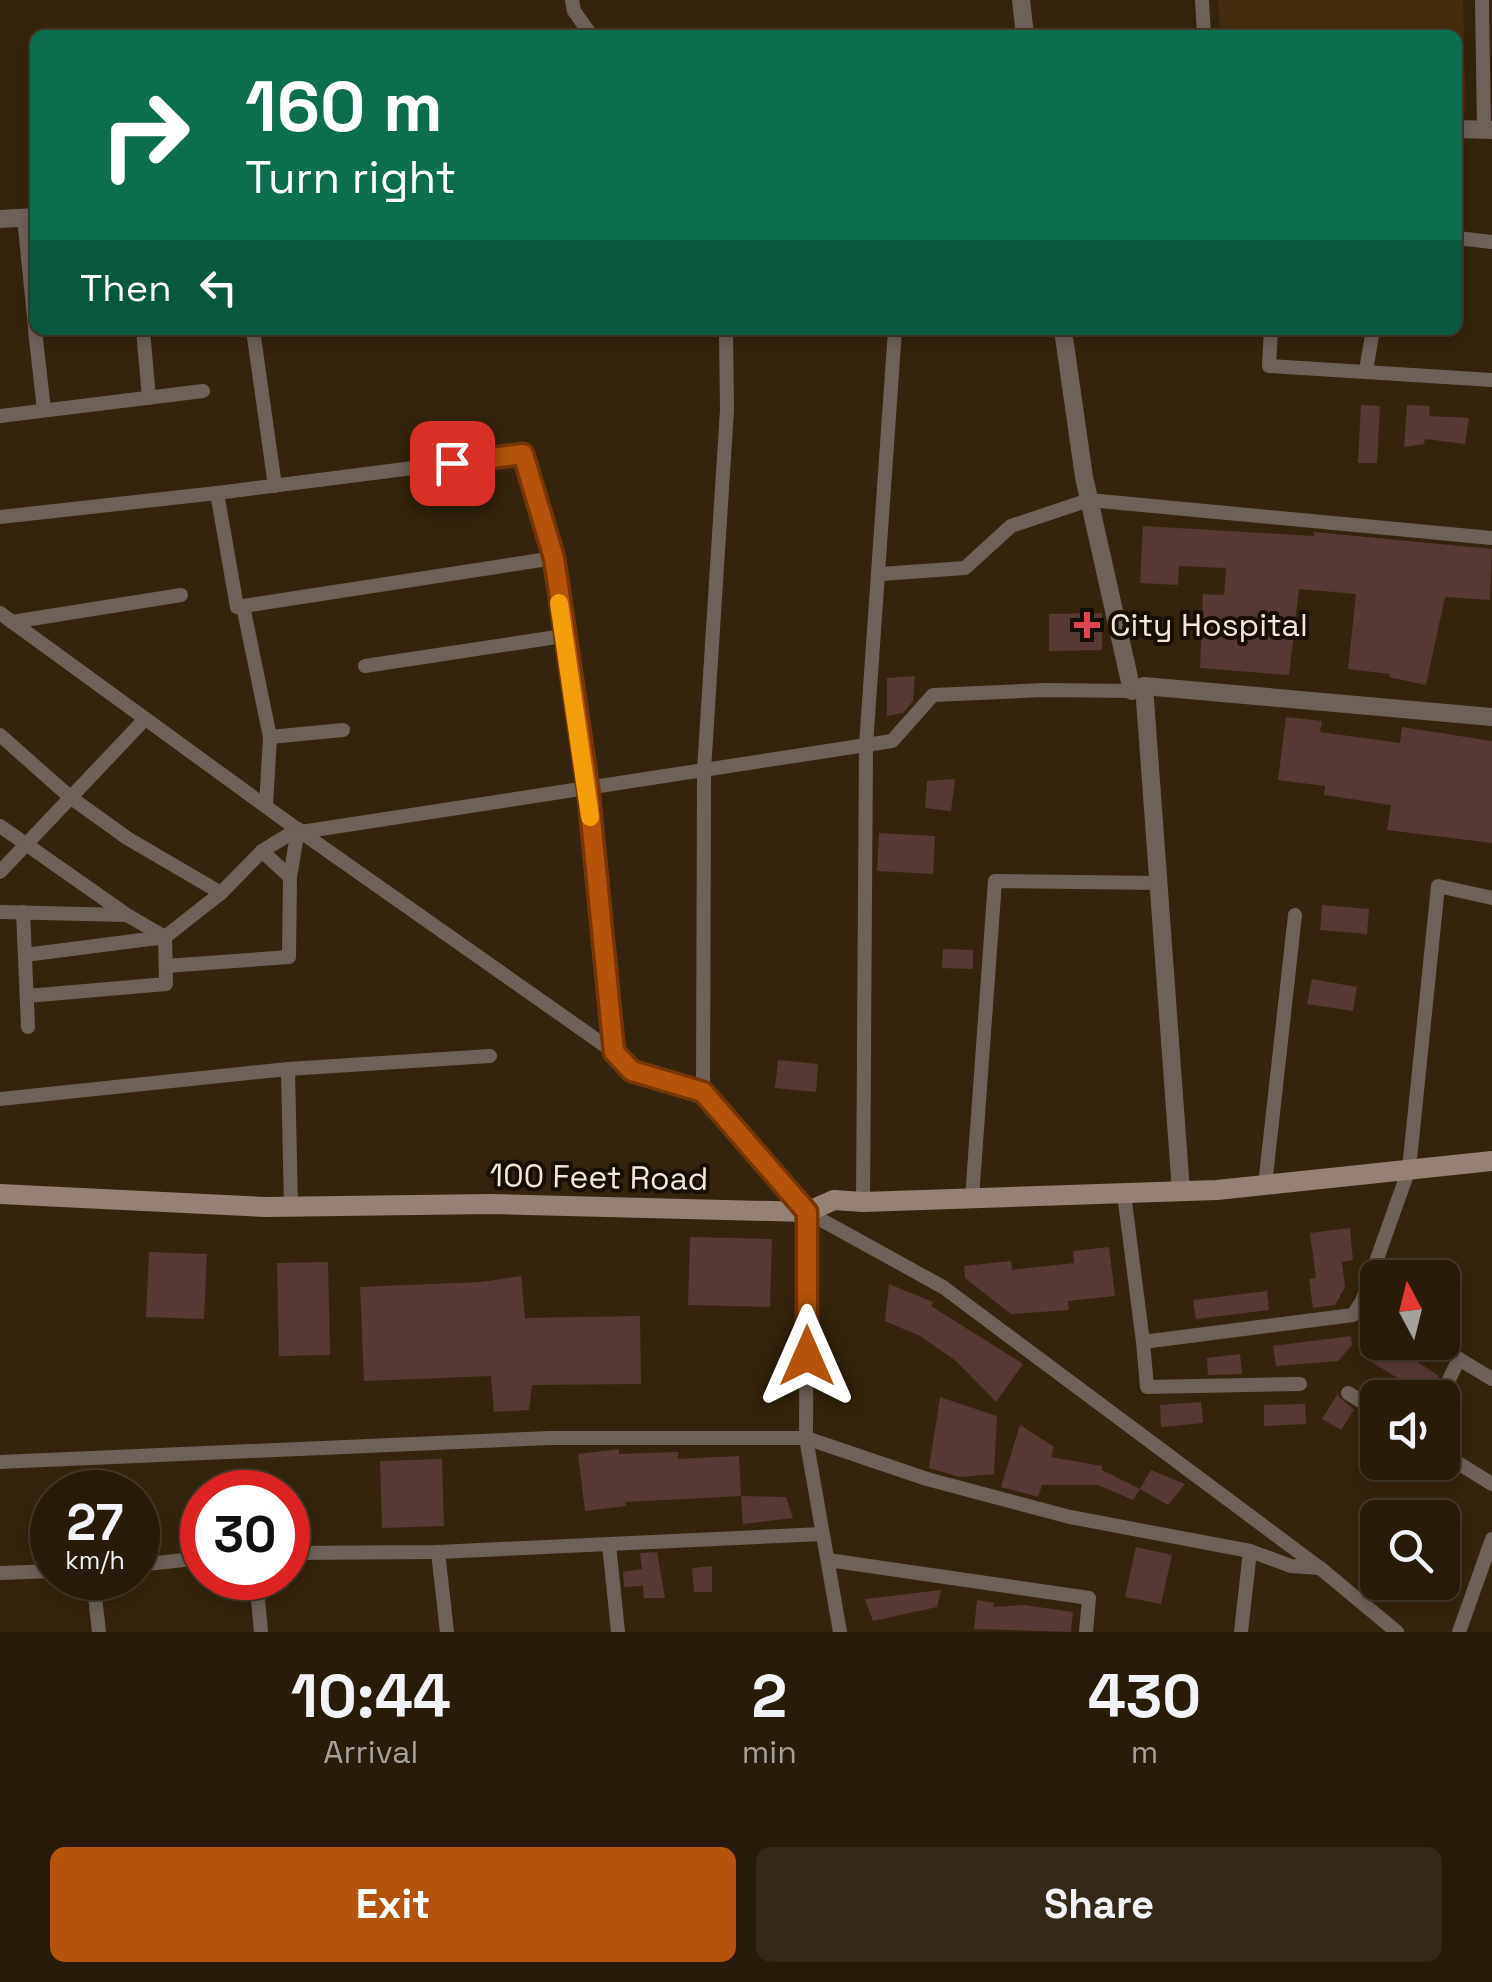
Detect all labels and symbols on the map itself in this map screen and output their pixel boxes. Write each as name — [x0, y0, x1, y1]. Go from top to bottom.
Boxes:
pin — [410, 421, 495, 506]
place label: City Hospital — [1110, 605, 1308, 645]
marker: City Hospital — [1074, 612, 1100, 638]
street label: 100 Feet Road — [489, 1155, 709, 1199]
north arrow — [1360, 1260, 1460, 1360]
position arrow — [755, 1304, 859, 1408]
speed limit sign: 30 — [180, 1470, 310, 1600]

